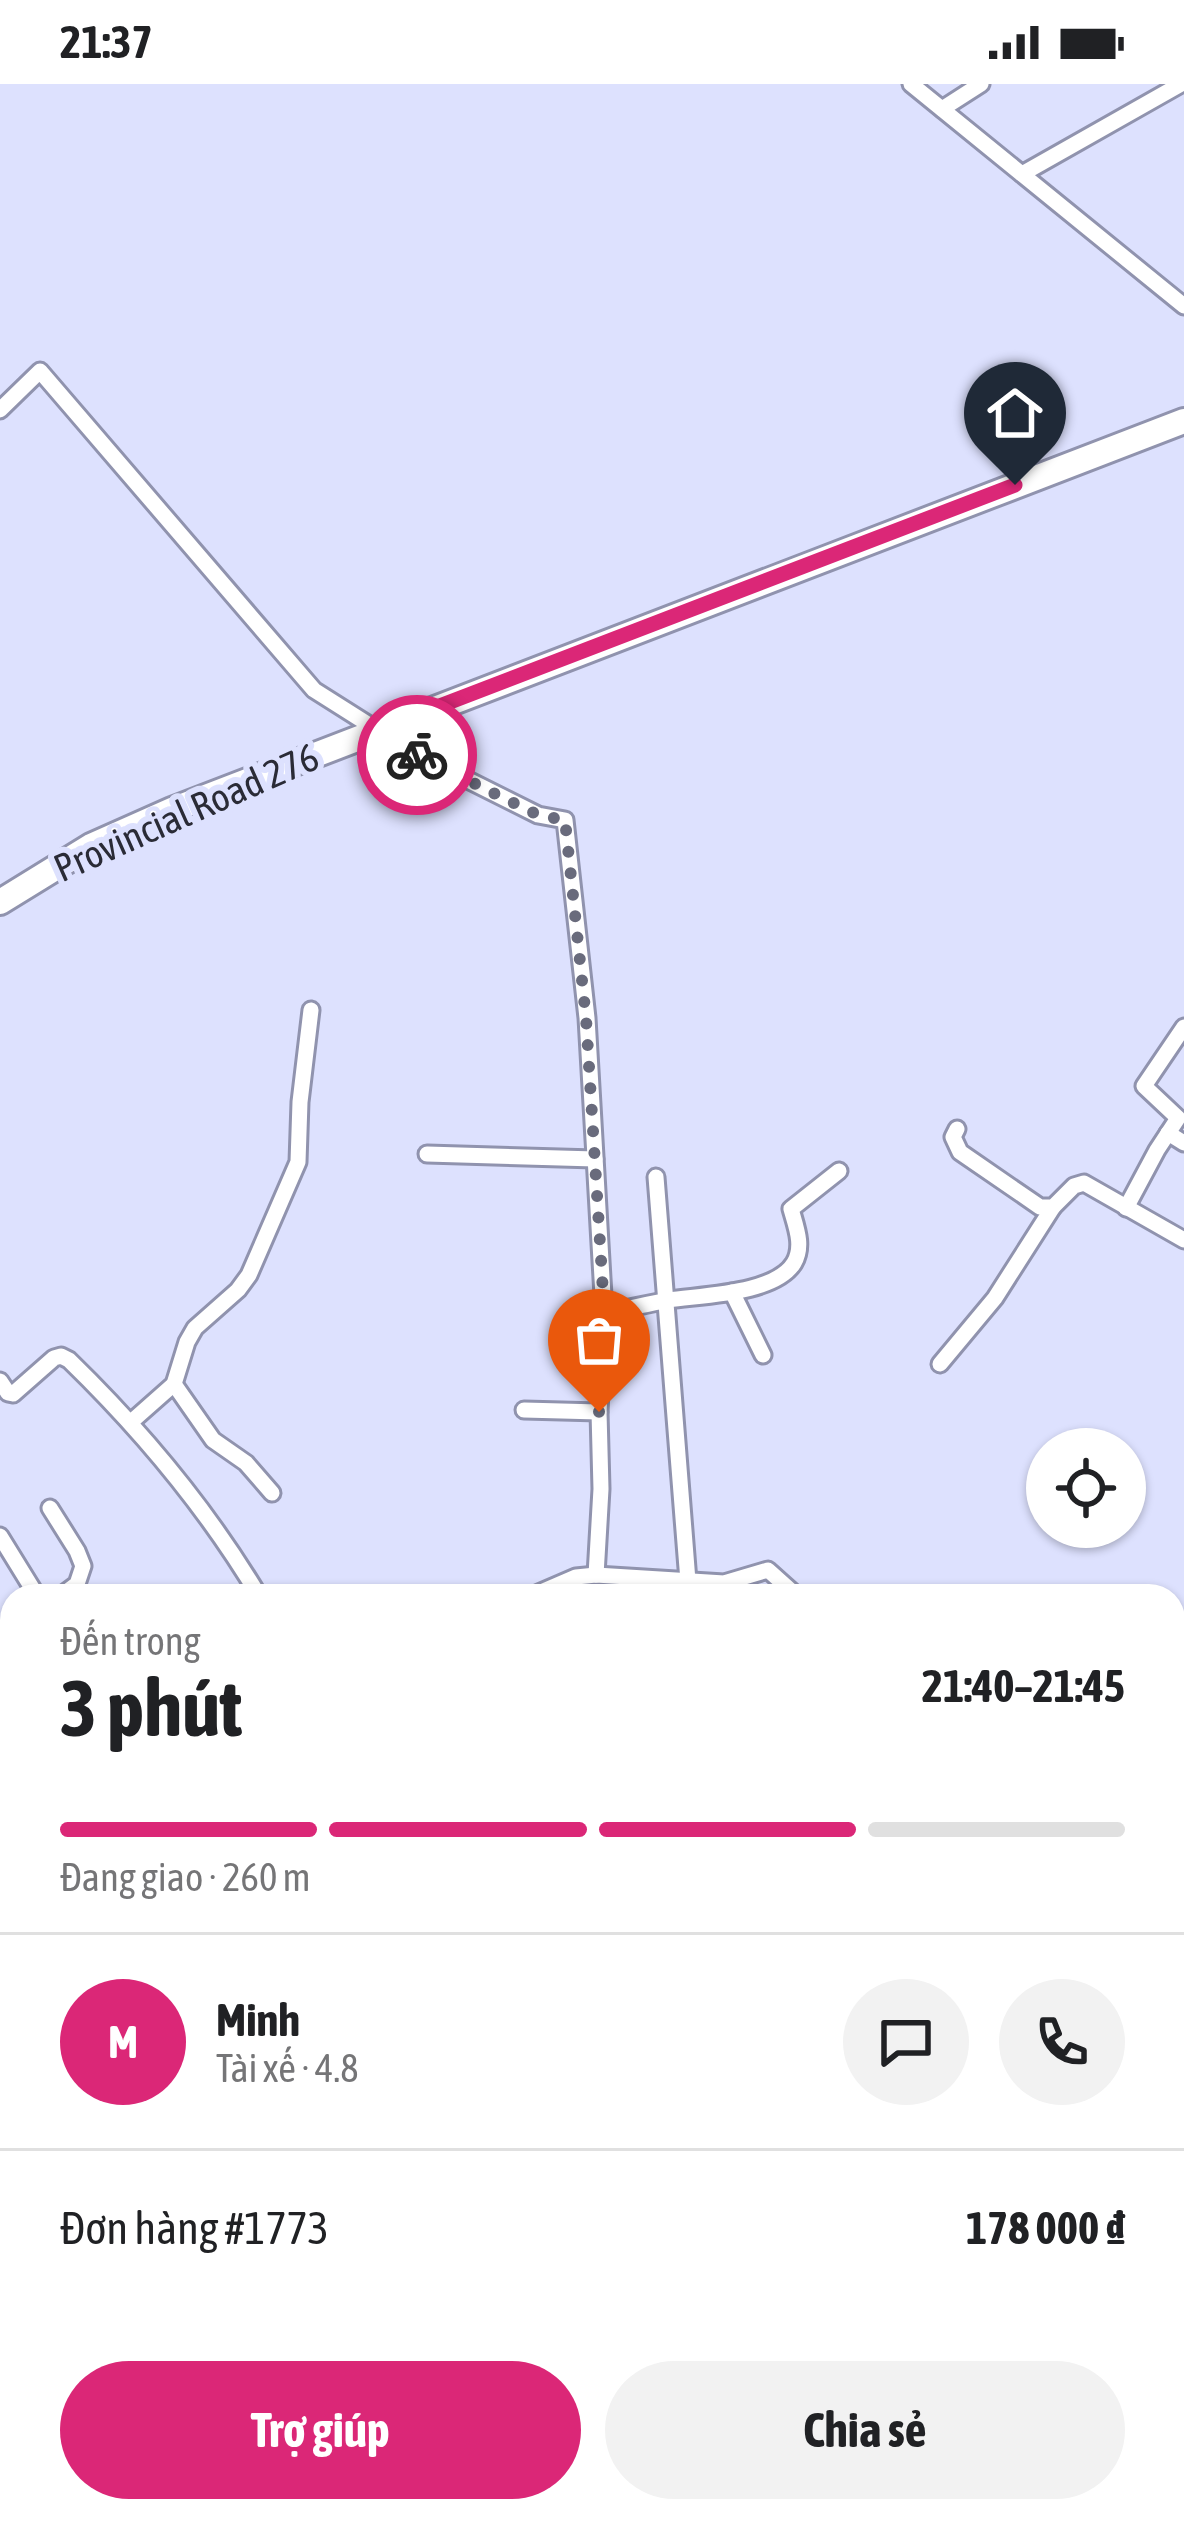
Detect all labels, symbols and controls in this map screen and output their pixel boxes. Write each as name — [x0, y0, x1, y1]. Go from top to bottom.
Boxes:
text: 21:37 — [60, 16, 153, 68]
pin — [964, 362, 1066, 485]
icon: home — [982, 380, 1048, 446]
courier — [357, 695, 477, 815]
icon: bike — [384, 722, 450, 788]
street label: Provincial Road 276 — [47, 734, 325, 890]
pin — [548, 1289, 650, 1412]
icon: bag — [566, 1307, 632, 1373]
map controls — [1026, 1428, 1146, 1548]
button: locate — [1026, 1428, 1146, 1548]
text: Đến trong — [60, 1619, 201, 1663]
text: 21:40–21:45 — [922, 1660, 1125, 1712]
text: 3 phút — [60, 1663, 242, 1753]
text: Đang giao · 260 m — [60, 1855, 311, 1899]
button: chat — [843, 1979, 969, 2105]
button: phone — [999, 1979, 1125, 2105]
text: Minh — [216, 1994, 300, 2046]
text: M — [108, 2016, 138, 2068]
text: Tài xế · 4.8 — [216, 2046, 359, 2090]
text: Đơn hàng #1773 — [60, 2202, 329, 2254]
text: 178 000 ₫ — [966, 2202, 1125, 2254]
button: Trợ giúp — [60, 2361, 581, 2499]
button: Chia sẻ — [605, 2361, 1125, 2499]

